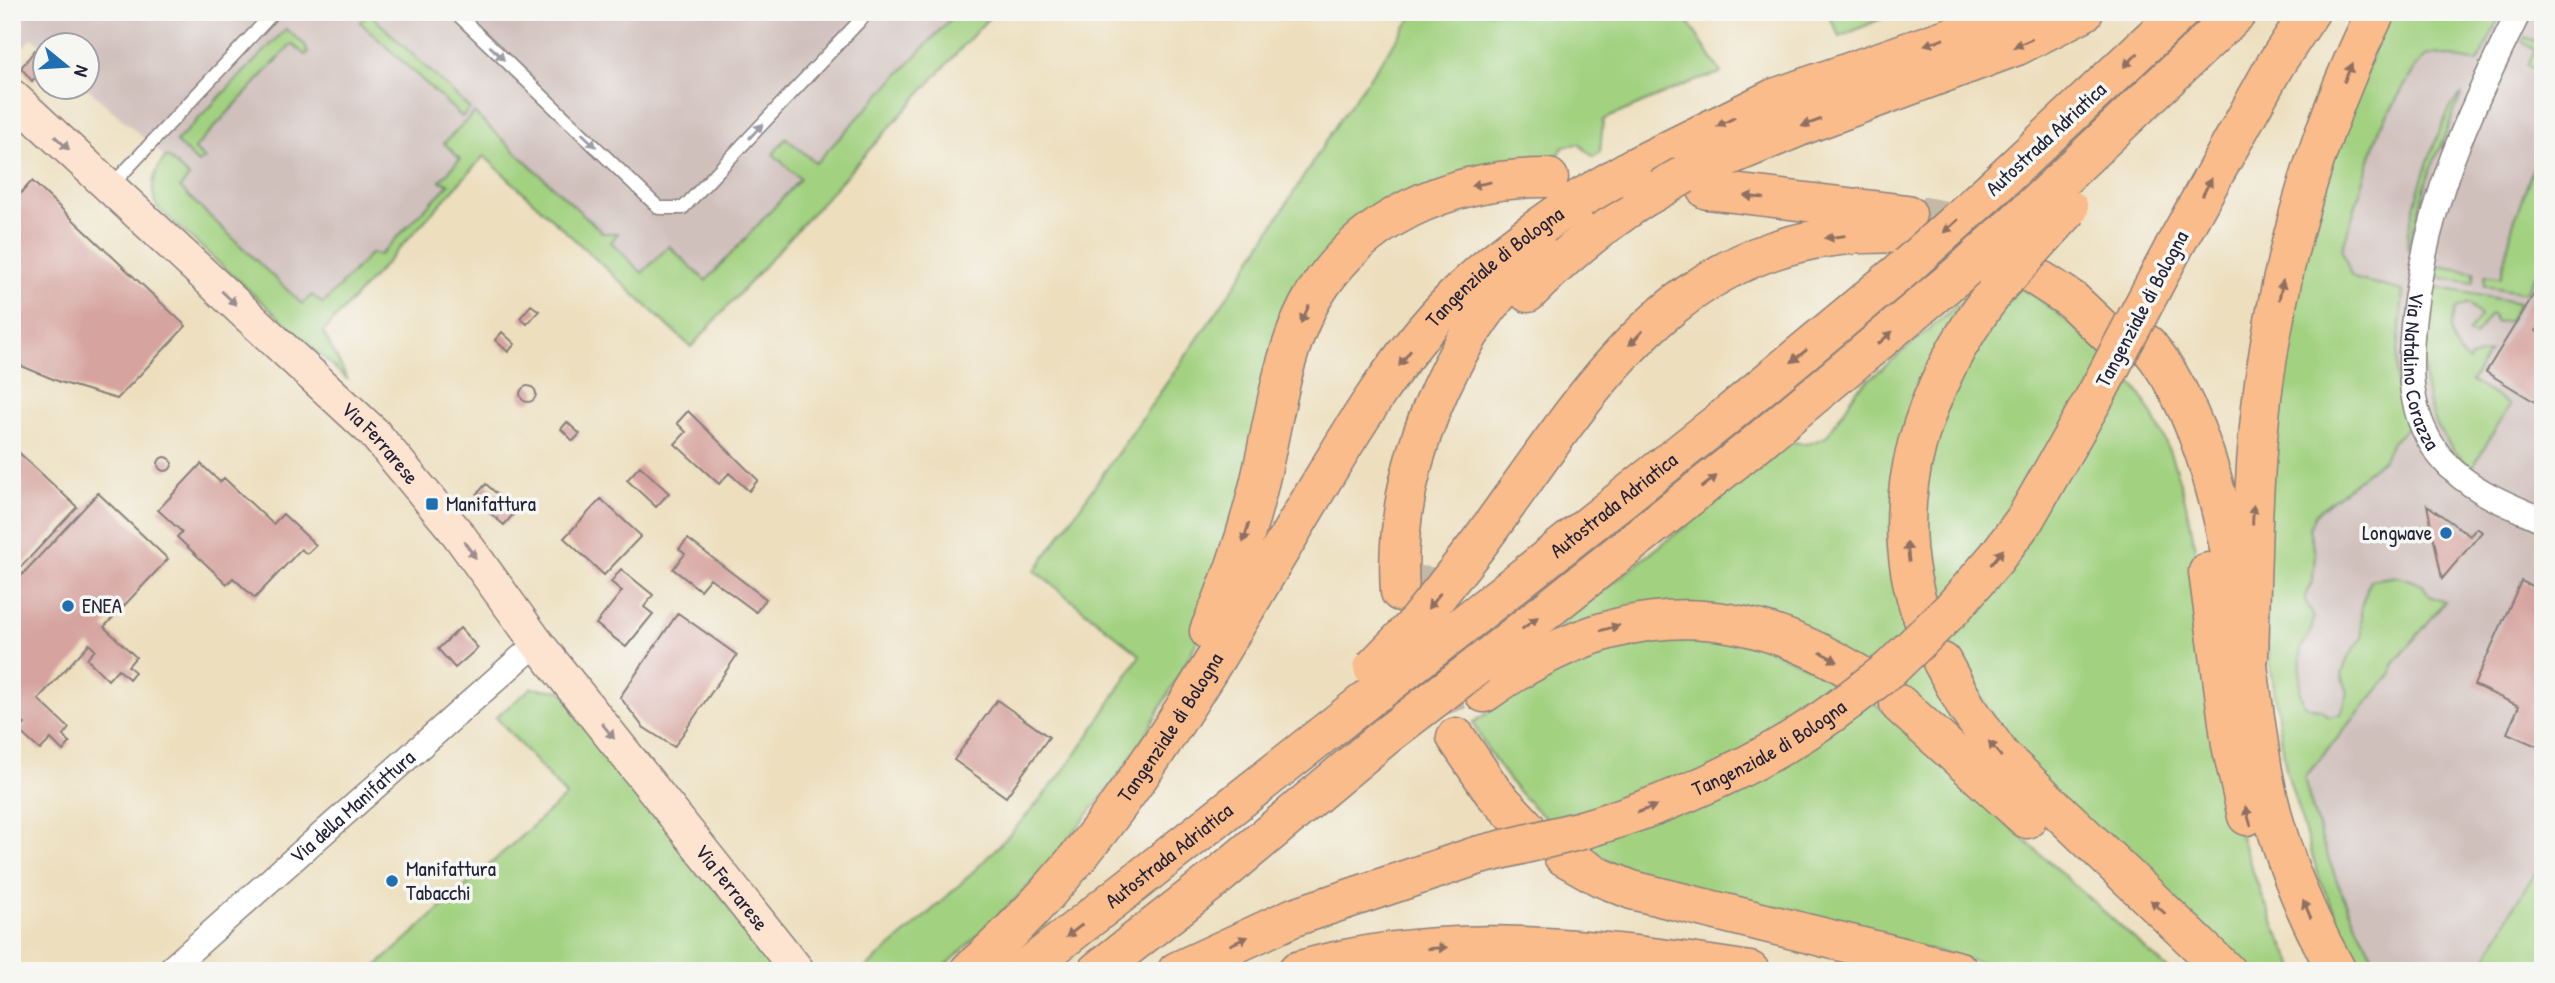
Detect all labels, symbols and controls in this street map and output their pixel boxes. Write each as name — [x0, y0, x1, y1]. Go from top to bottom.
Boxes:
north arrow — [32, 32, 102, 102]
one-way arrow — [1923, 37, 1944, 47]
one-way arrow — [2013, 38, 2034, 49]
one-way arrow — [488, 44, 505, 60]
one-way arrow — [2123, 51, 2140, 67]
text: N — [68, 62, 96, 80]
one-way arrow — [2342, 63, 2354, 83]
street label: Autostrada Adriatica — [1979, 75, 2112, 202]
one-way arrow — [1716, 117, 1736, 128]
one-way arrow — [1800, 118, 1821, 129]
one-way arrow — [747, 123, 763, 140]
one-way arrow — [580, 132, 597, 149]
one-way arrow — [53, 135, 71, 151]
one-way arrow — [2201, 177, 2213, 197]
one-way arrow — [1470, 178, 1492, 189]
one-way arrow — [1743, 192, 1765, 203]
street label: Tangenziale di Bologna — [1419, 199, 1569, 333]
one-way arrow — [1942, 218, 1960, 234]
street label: Tangenziale di Bologna — [2088, 225, 2195, 392]
one-way arrow — [1824, 232, 1846, 243]
one-way arrow — [2275, 279, 2286, 301]
one-way arrow — [220, 289, 237, 305]
street label: Via Natalino Corazza — [2397, 290, 2447, 456]
one-way arrow — [1299, 304, 1311, 324]
one-way arrow — [1629, 329, 1645, 346]
one-way arrow — [1876, 330, 1894, 346]
one-way arrow — [1397, 348, 1412, 366]
one-way arrow — [1791, 349, 1809, 364]
street label: Via Ferrarese — [335, 395, 426, 490]
street label: Autostrada Adriatica — [1544, 445, 1683, 565]
one-way arrow — [1699, 474, 1717, 489]
place label: Manifattura — [446, 489, 536, 518]
marker: Manifattura — [424, 496, 440, 512]
one-way arrow — [2248, 504, 2259, 526]
place label: Longwave — [2362, 518, 2432, 547]
one-way arrow — [1240, 523, 1250, 544]
marker: Longwave — [2438, 525, 2454, 541]
one-way arrow — [462, 541, 477, 559]
one-way arrow — [1902, 541, 1913, 563]
one-way arrow — [1989, 549, 2004, 567]
place label: ENEA — [82, 591, 122, 620]
one-way arrow — [1427, 593, 1442, 610]
marker: ENEA — [60, 598, 76, 614]
one-way arrow — [1521, 616, 1539, 631]
one-way arrow — [1599, 623, 1620, 633]
street label: Tangenziale di Bologna — [1110, 647, 1230, 808]
one-way arrow — [1820, 651, 1840, 663]
street label: Tangenziale di Bologna — [1687, 693, 1852, 803]
one-way arrow — [600, 722, 615, 740]
one-way arrow — [1988, 740, 2003, 757]
street label: Via della Manifattura — [284, 743, 421, 870]
street label: Autostrada Adriatica — [1099, 796, 1239, 915]
one-way arrow — [1636, 803, 1657, 814]
one-way arrow — [2242, 805, 2252, 826]
street label: Via Ferrarese — [688, 838, 775, 937]
place label: Manifattura Tabacchi — [406, 854, 496, 907]
marker: Manifattura Tabacchi — [384, 873, 400, 889]
one-way arrow — [2301, 899, 2312, 920]
one-way arrow — [2150, 900, 2167, 916]
one-way arrow — [1065, 923, 1083, 938]
one-way arrow — [1228, 935, 1249, 946]
one-way arrow — [1426, 942, 1448, 953]

